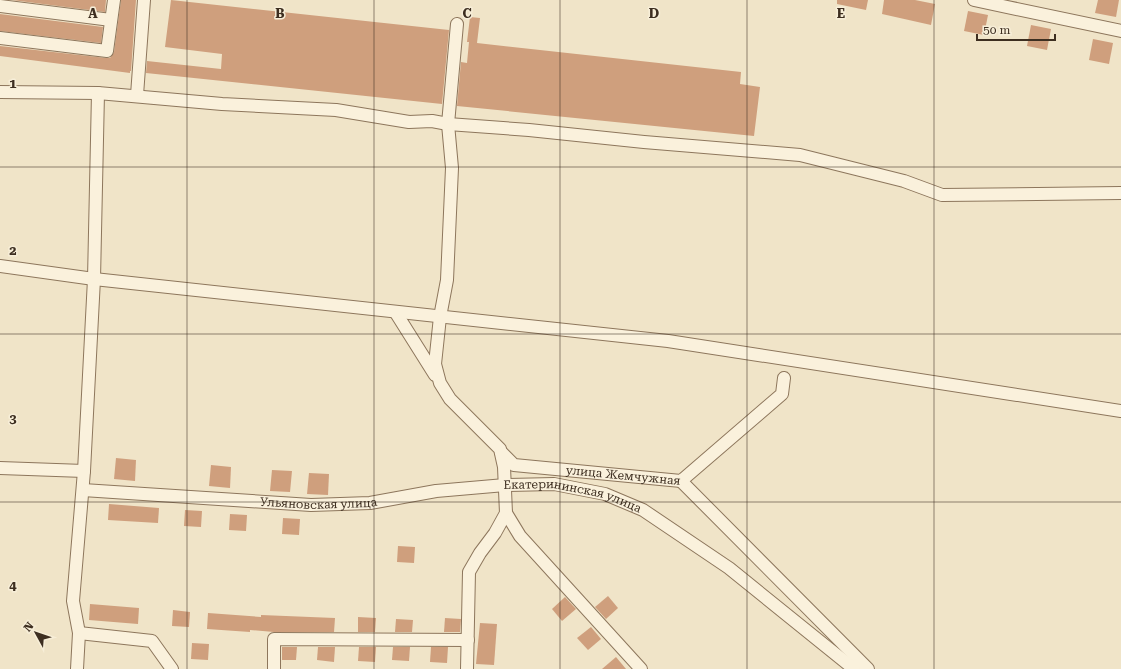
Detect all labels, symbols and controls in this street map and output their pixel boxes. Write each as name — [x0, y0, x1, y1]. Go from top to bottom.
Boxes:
text: A — [88, 6, 98, 21]
text: B — [275, 6, 285, 21]
text: C — [462, 6, 472, 21]
text: D — [649, 6, 659, 21]
text: E — [837, 6, 845, 21]
scale bar — [977, 16, 1055, 42]
text: 50 m — [983, 23, 1010, 37]
text: 1 — [9, 76, 17, 91]
text: 2 — [9, 243, 17, 258]
text: 3 — [9, 411, 17, 426]
street label: улица Жемчужная — [565, 463, 681, 488]
street label: Екатерининская улица — [503, 477, 644, 516]
street label: Ульяновская улица — [260, 495, 379, 512]
text: 4 — [9, 578, 17, 593]
north arrow — [16, 613, 56, 653]
text: N — [21, 619, 37, 634]

